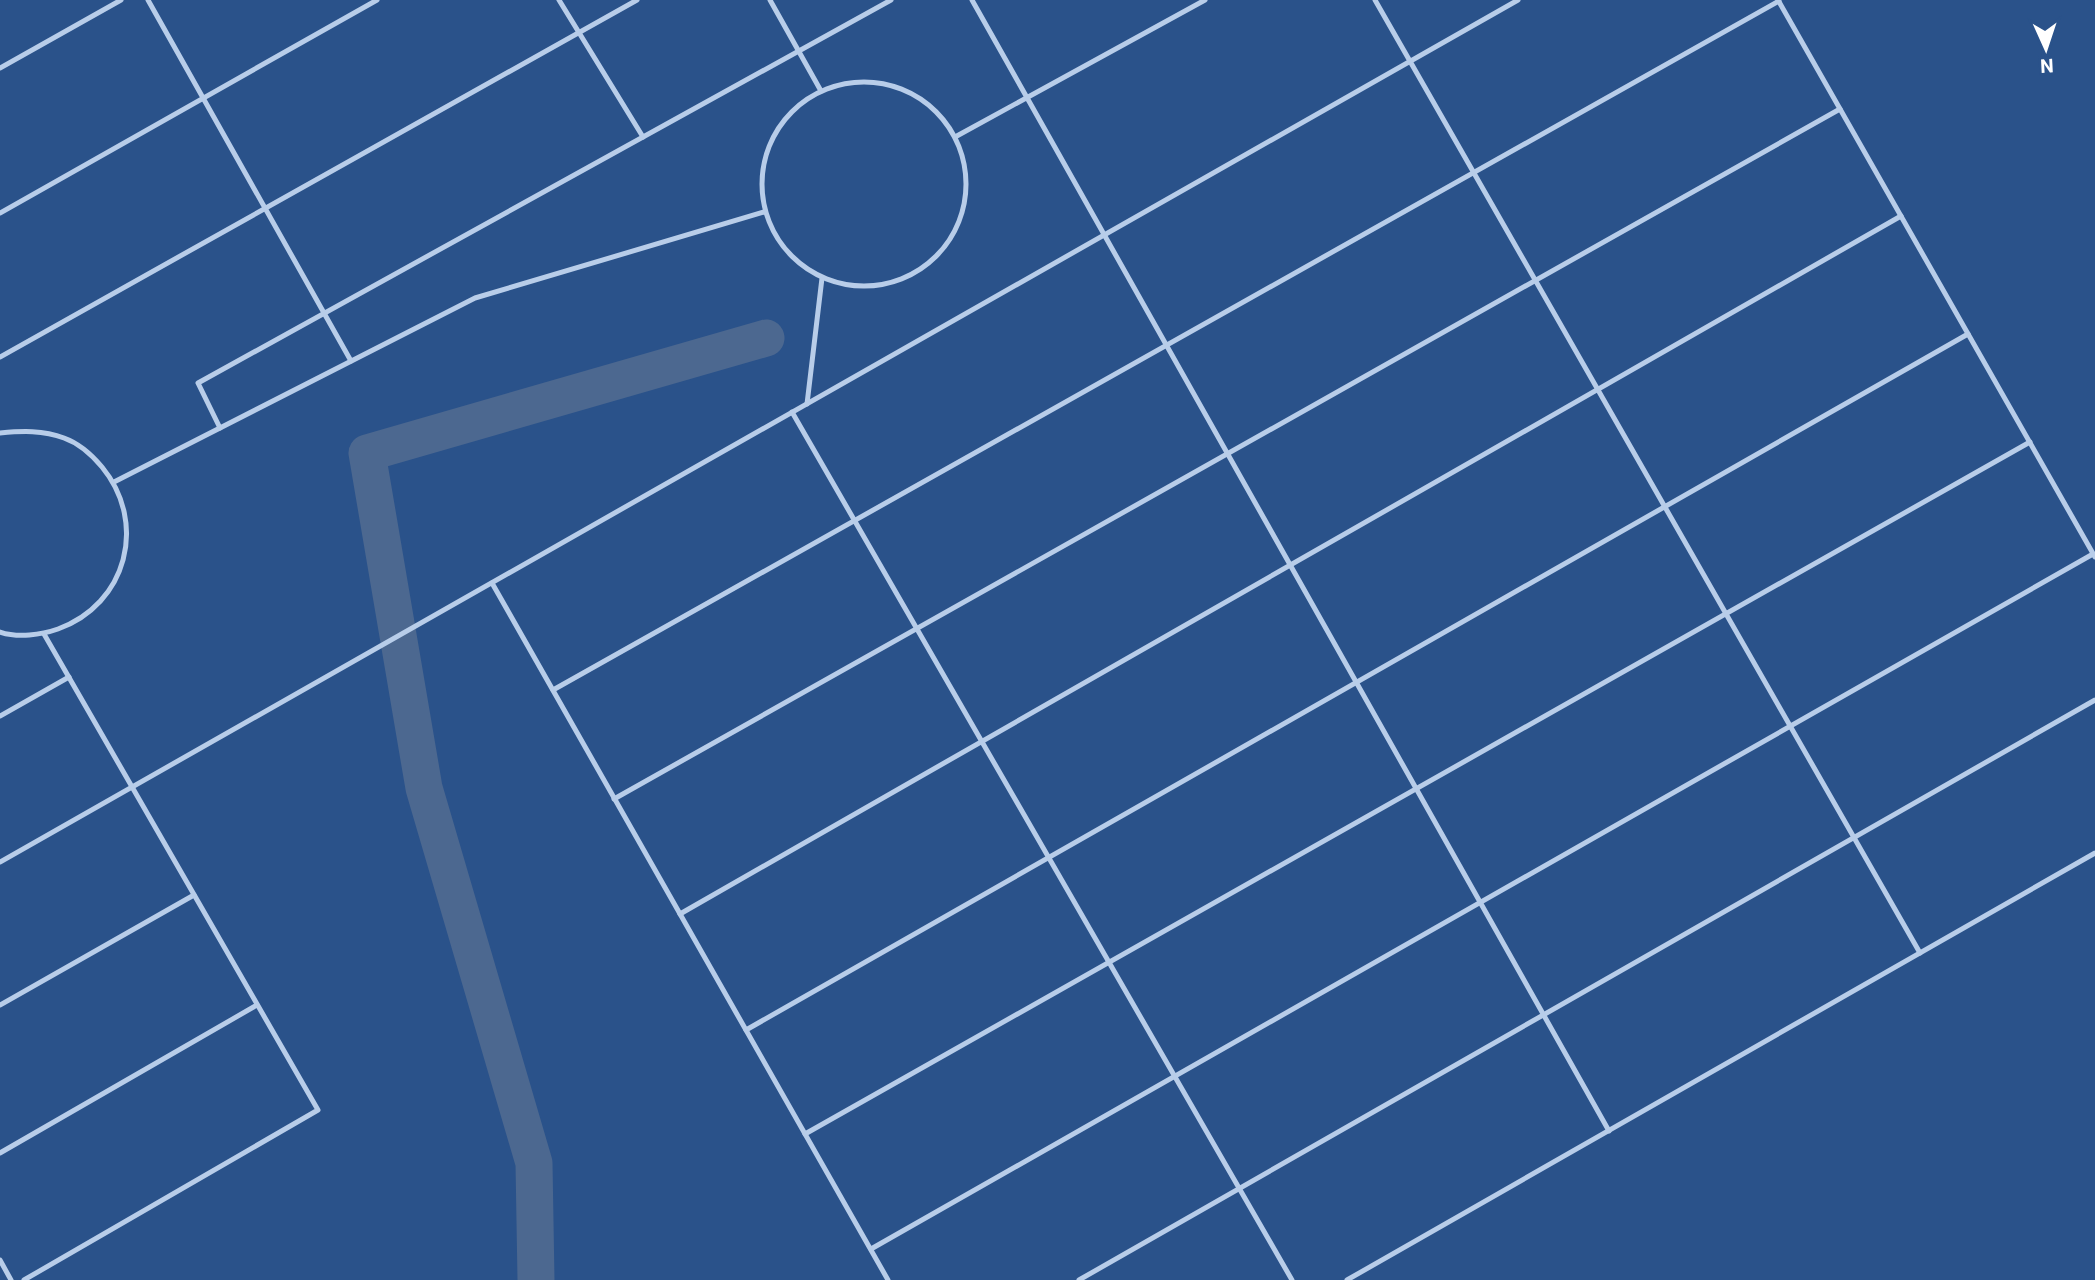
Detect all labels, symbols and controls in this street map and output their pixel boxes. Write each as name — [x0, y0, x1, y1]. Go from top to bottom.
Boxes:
north arrow — [2011, 14, 2081, 84]
text: N — [2040, 54, 2054, 77]

